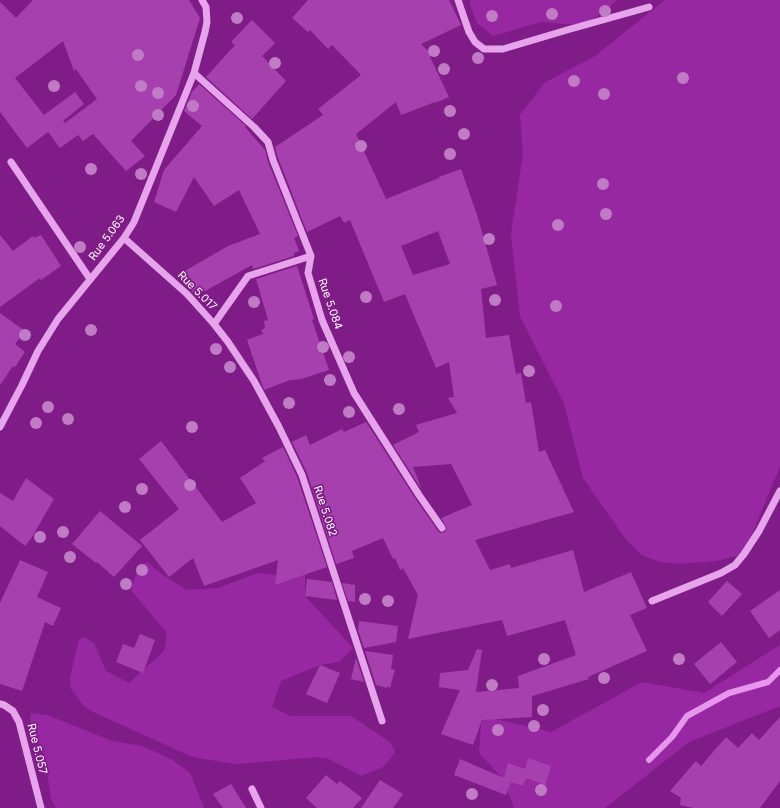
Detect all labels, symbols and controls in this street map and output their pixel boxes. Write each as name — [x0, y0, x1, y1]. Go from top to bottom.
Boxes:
street label: Rue 5.063 — [86, 213, 128, 263]
street label: Rue 5.017 — [175, 269, 219, 313]
street label: Rue 5.084 — [315, 277, 345, 331]
street label: Rue 5.082 — [311, 484, 339, 538]
street label: Rue 5.057 — [24, 722, 50, 776]

